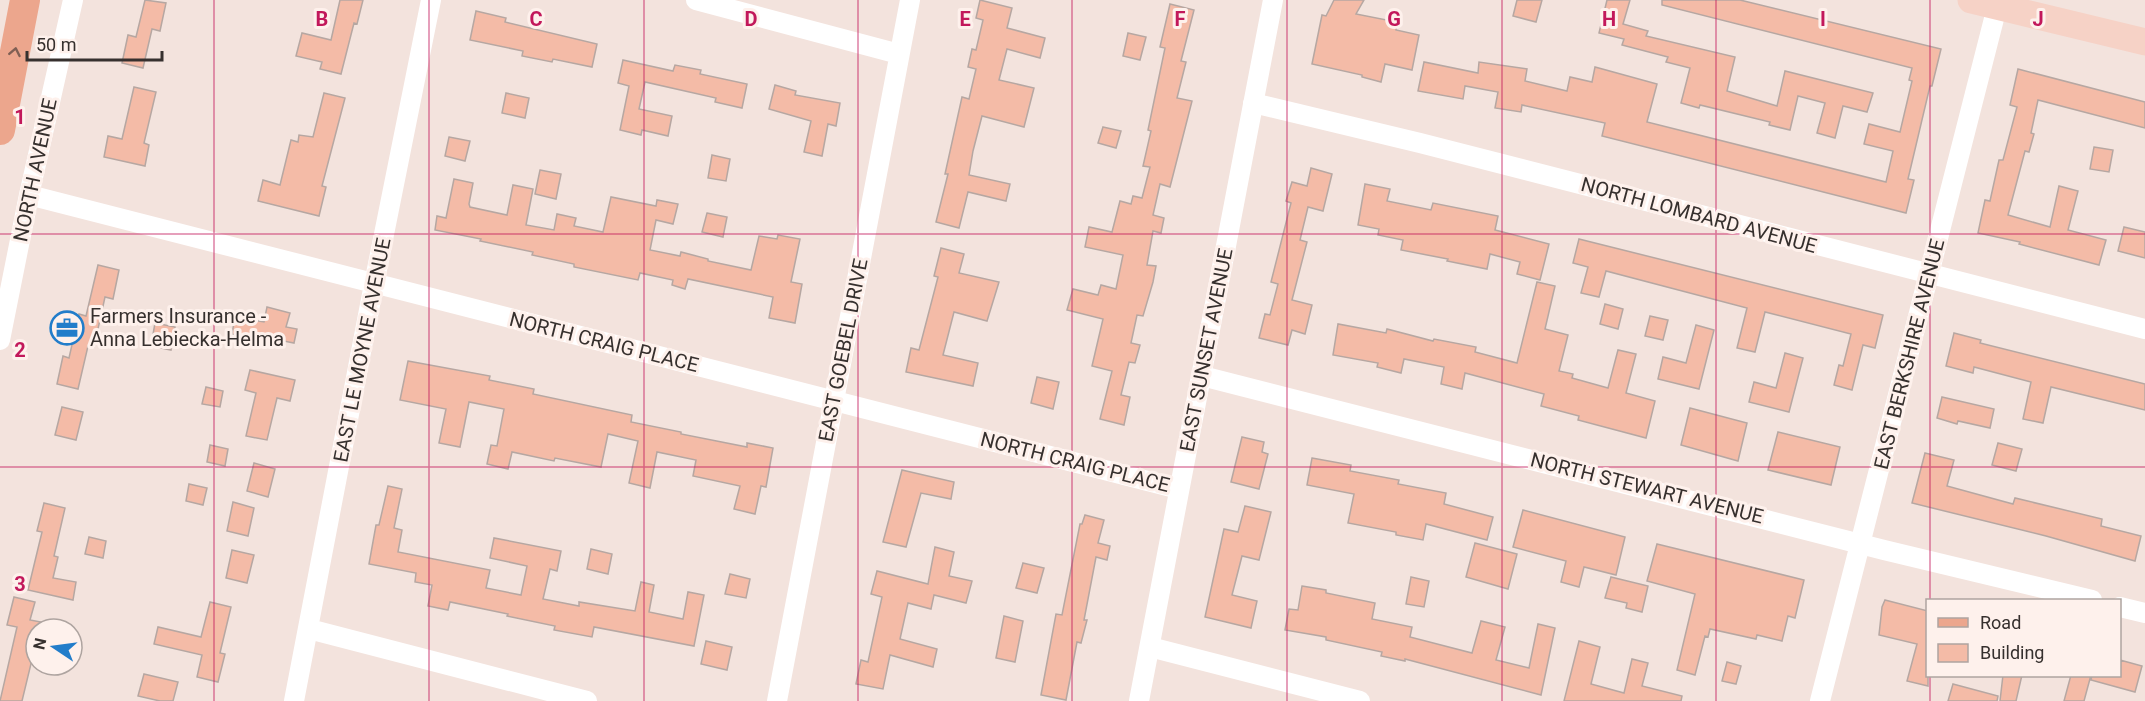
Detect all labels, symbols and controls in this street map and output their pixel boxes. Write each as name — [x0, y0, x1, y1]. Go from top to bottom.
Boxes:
text: B — [316, 7, 328, 31]
text: C — [529, 7, 543, 31]
text: D — [745, 7, 758, 31]
text: E — [959, 7, 971, 31]
text: F — [1175, 7, 1186, 31]
text: G — [1387, 7, 1401, 31]
text: H — [1602, 7, 1616, 31]
text: I — [1820, 7, 1826, 31]
text: J — [2032, 7, 2044, 31]
scale bar — [27, 24, 162, 62]
text: 50 m — [36, 34, 76, 55]
one-way arrow — [8, 48, 21, 58]
street label: NORTH AVENUE — [8, 96, 62, 244]
text: 1 — [14, 105, 26, 129]
street label: NORTH LOMBARD AVENUE — [1579, 172, 1819, 258]
street label: EAST LE MOYNE AVENUE — [328, 236, 396, 464]
street label: EAST BERKSHIRE AVENUE — [1869, 236, 1949, 472]
street label: EAST SUNSET AVENUE — [1174, 246, 1238, 454]
street label: EAST GOEBEL DRIVE — [813, 256, 873, 444]
place label: Farmers Insurance - Anna Lebiecka-Helma — [90, 304, 284, 351]
street label: NORTH CRAIG PLACE — [507, 307, 701, 377]
office icon: Farmers Insurance - Anna Lebiecka-Helma — [49, 310, 85, 346]
text: 2 — [14, 338, 26, 362]
street label: NORTH CRAIG PLACE — [978, 427, 1172, 497]
street label: NORTH STEWART AVENUE — [1528, 447, 1766, 529]
text: 3 — [14, 572, 26, 596]
legend — [1926, 599, 2121, 677]
text: Road — [1980, 612, 2021, 633]
north arrow — [24, 617, 84, 677]
text: N — [29, 636, 50, 651]
text: Building — [1980, 642, 2044, 663]

